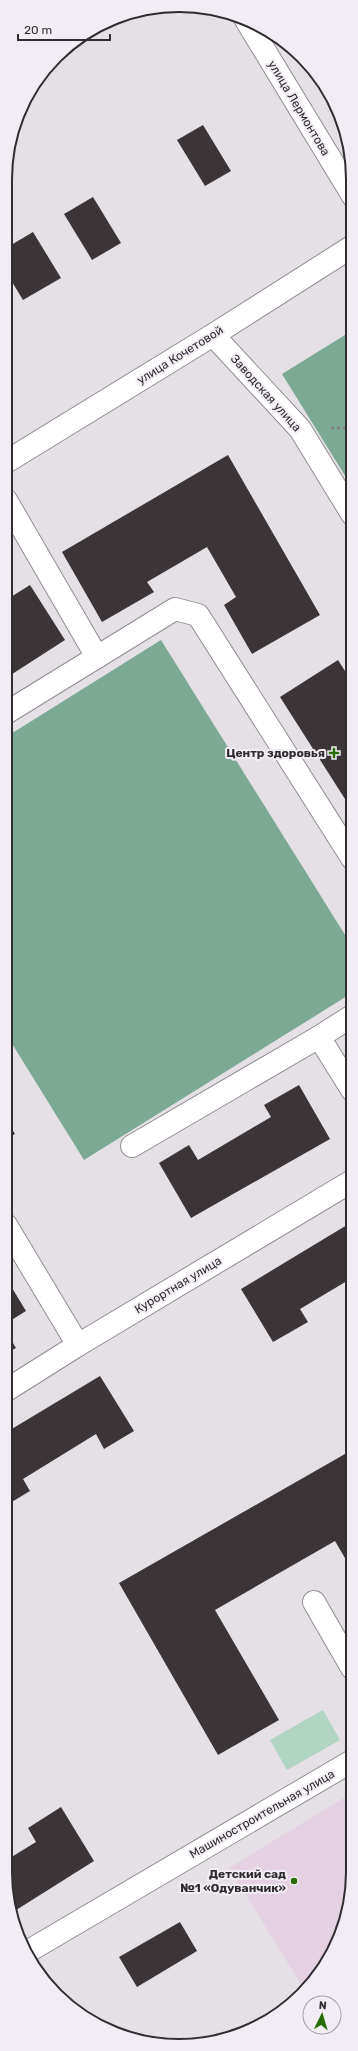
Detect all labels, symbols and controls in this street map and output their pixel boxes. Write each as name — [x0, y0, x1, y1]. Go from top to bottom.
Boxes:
scale bar — [18, 16, 110, 42]
text: 20 m — [24, 23, 52, 37]
street label: улица Лермонтова — [265, 58, 333, 158]
street label: улица Кочетовой — [134, 323, 226, 387]
street label: Заводская улица — [228, 352, 304, 434]
place label: Центр здоровья — [226, 746, 325, 760]
marker: Центр здоровья — [328, 747, 340, 759]
street label: Курортная улица — [132, 1254, 224, 1316]
street label: Машиностроительная улица — [187, 1767, 337, 1861]
place label: Детский сад №1 «Одуванчик» — [180, 1867, 287, 1895]
marker: Детский сад №1 «Одуванчик» — [289, 1876, 299, 1886]
north arrow — [302, 1995, 342, 2035]
text: N — [318, 1999, 327, 2012]

